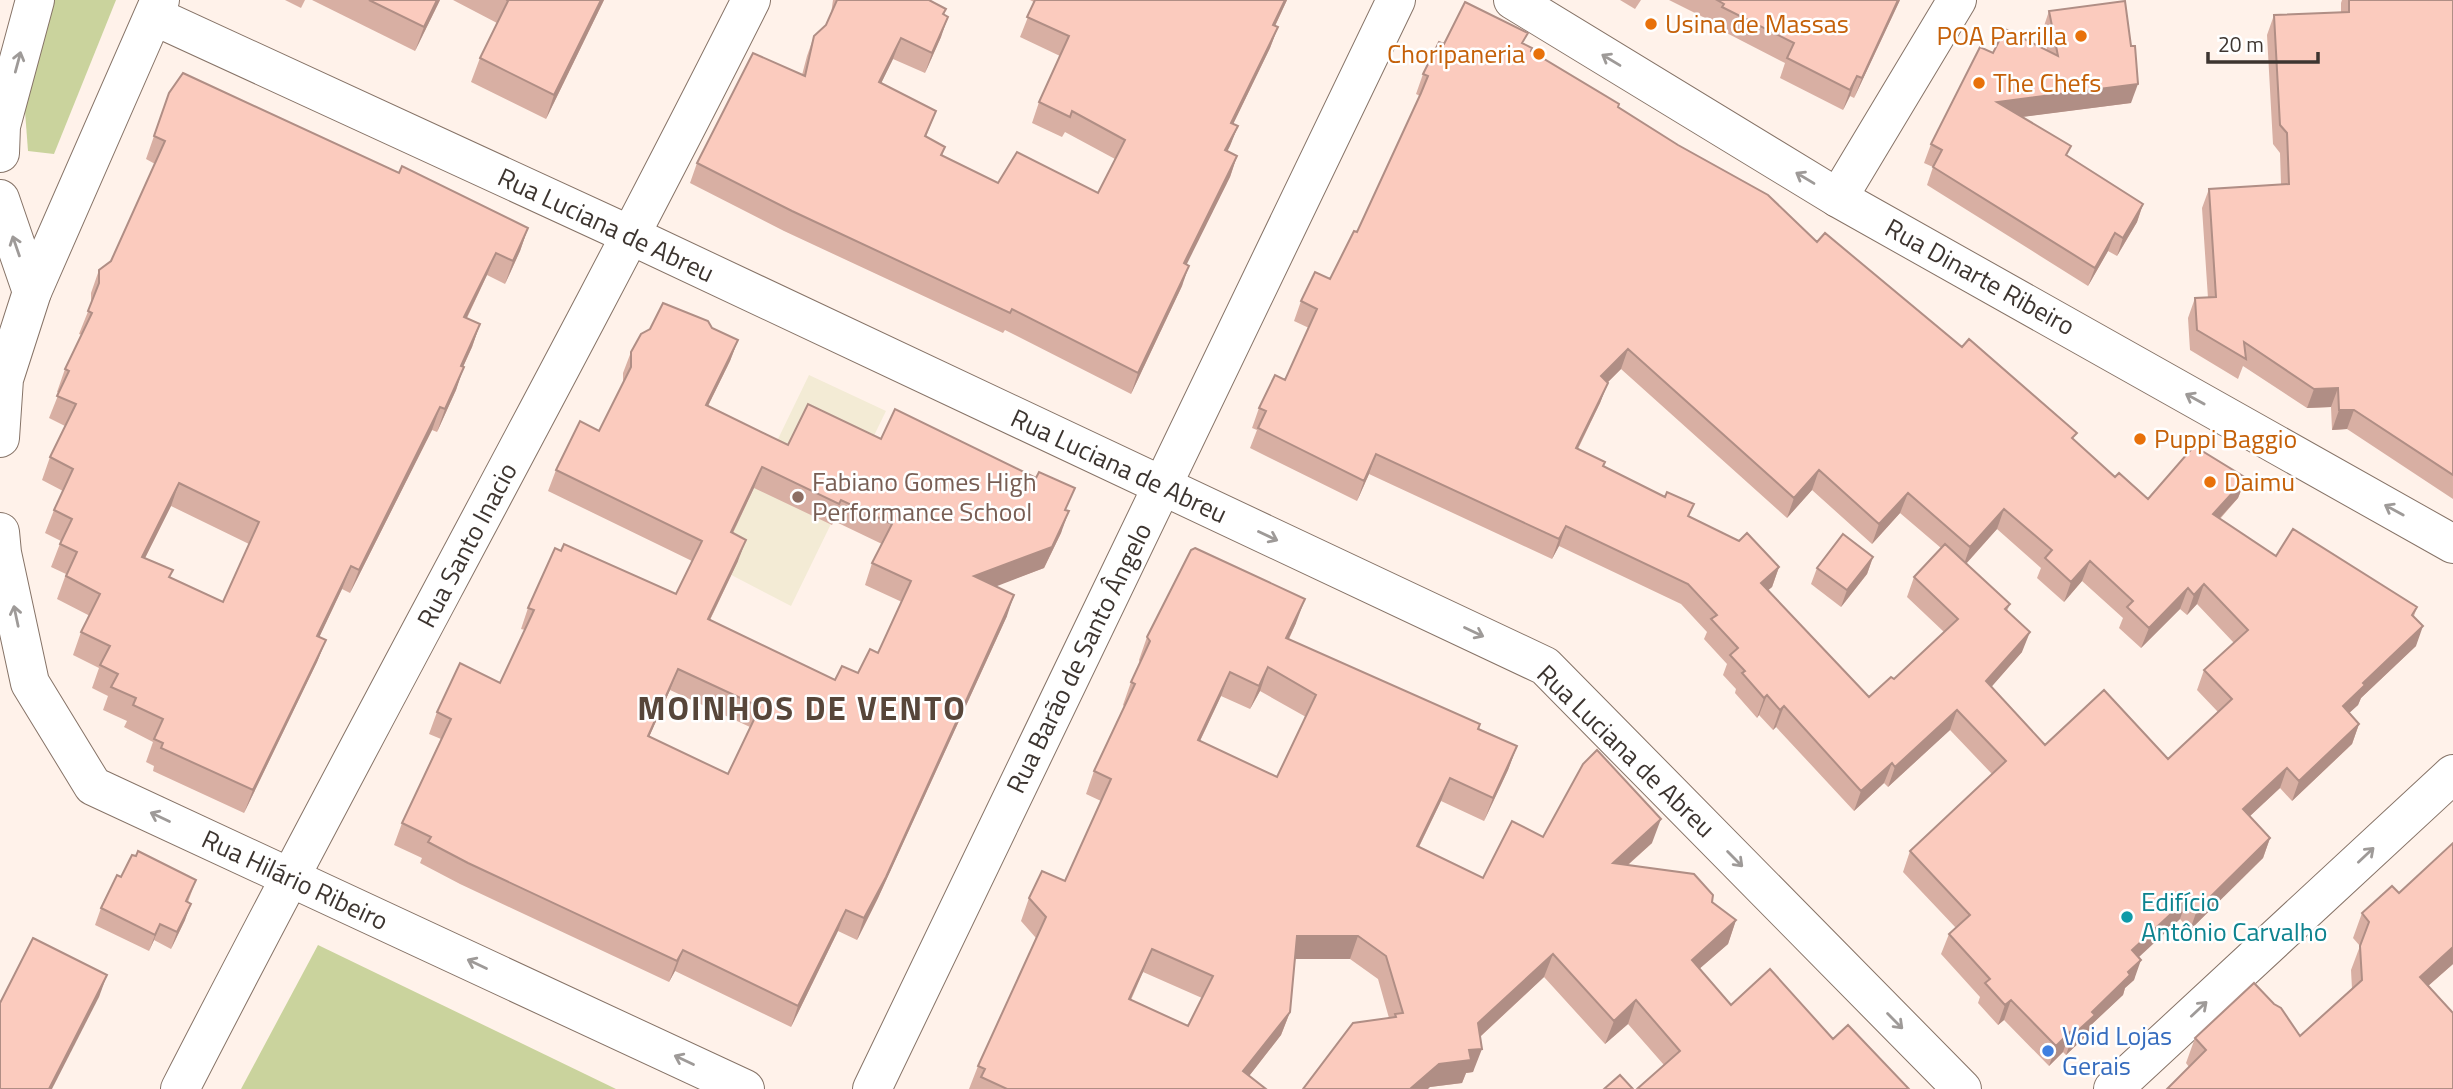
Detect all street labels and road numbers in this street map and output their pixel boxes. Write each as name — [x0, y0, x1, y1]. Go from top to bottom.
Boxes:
street label: Rua Luciana de Abreu — [492, 157, 721, 292]
street label: Rua Dinarte Ribeiro — [1878, 208, 2082, 345]
street label: Rua Luciana de Abreu — [1005, 398, 1234, 533]
street label: Rua Santo Inacio — [407, 455, 527, 634]
street label: Rua Barão de Santo Ângelo — [996, 516, 1161, 800]
street label: Rua Luciana de Abreu — [1528, 655, 1724, 846]
street label: Rua Hilário Ribeiro — [196, 819, 395, 940]

